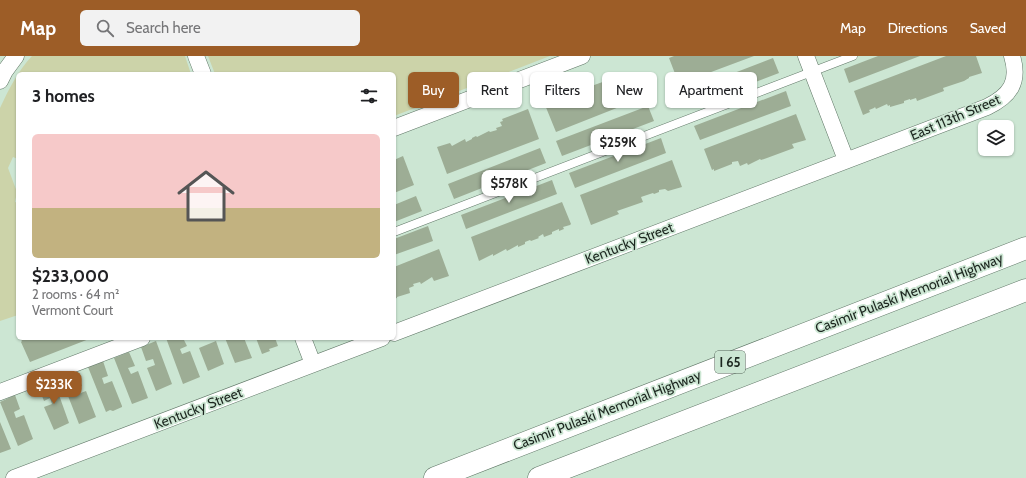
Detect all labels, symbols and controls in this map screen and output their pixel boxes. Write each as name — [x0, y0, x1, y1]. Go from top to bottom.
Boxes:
search box — [80, 10, 360, 46]
text: Map — [20, 17, 56, 40]
icon: search — [94, 17, 116, 39]
text: Search here — [126, 19, 201, 37]
text: Map — [840, 19, 866, 37]
text: Directions — [888, 19, 948, 37]
text: Saved — [970, 19, 1006, 37]
chip: Buy — [408, 72, 459, 108]
chip: Rent — [467, 72, 522, 108]
chip: Filters — [530, 72, 594, 108]
chip: New — [602, 72, 657, 108]
chip: Apartment — [665, 72, 757, 108]
icon: filters — [358, 85, 380, 107]
text: 3 homes — [32, 86, 95, 106]
street label: East 113th Street — [907, 90, 1003, 144]
map controls — [978, 120, 1014, 156]
button: layers — [978, 120, 1014, 156]
pin: $259K — [590, 129, 646, 163]
text: $259K — [600, 134, 636, 150]
icon: home — [170, 160, 242, 232]
pin: $578K — [481, 170, 537, 204]
text: $578K — [490, 175, 528, 191]
street label: Kentucky Street — [582, 218, 676, 268]
street label: Casimir Pulaski Memorial Highway — [812, 249, 1006, 337]
text: $233,000 — [32, 266, 109, 286]
text: 2 rooms · 64 m² — [32, 286, 119, 302]
text: Vermont Court — [32, 302, 113, 318]
road number: I 65 — [715, 351, 745, 373]
street label: Casimir Pulaski Memorial Highway — [510, 366, 704, 454]
pin: $233K — [26, 371, 82, 405]
text: $233K — [36, 376, 72, 392]
street label: Kentucky Street — [151, 383, 245, 433]

